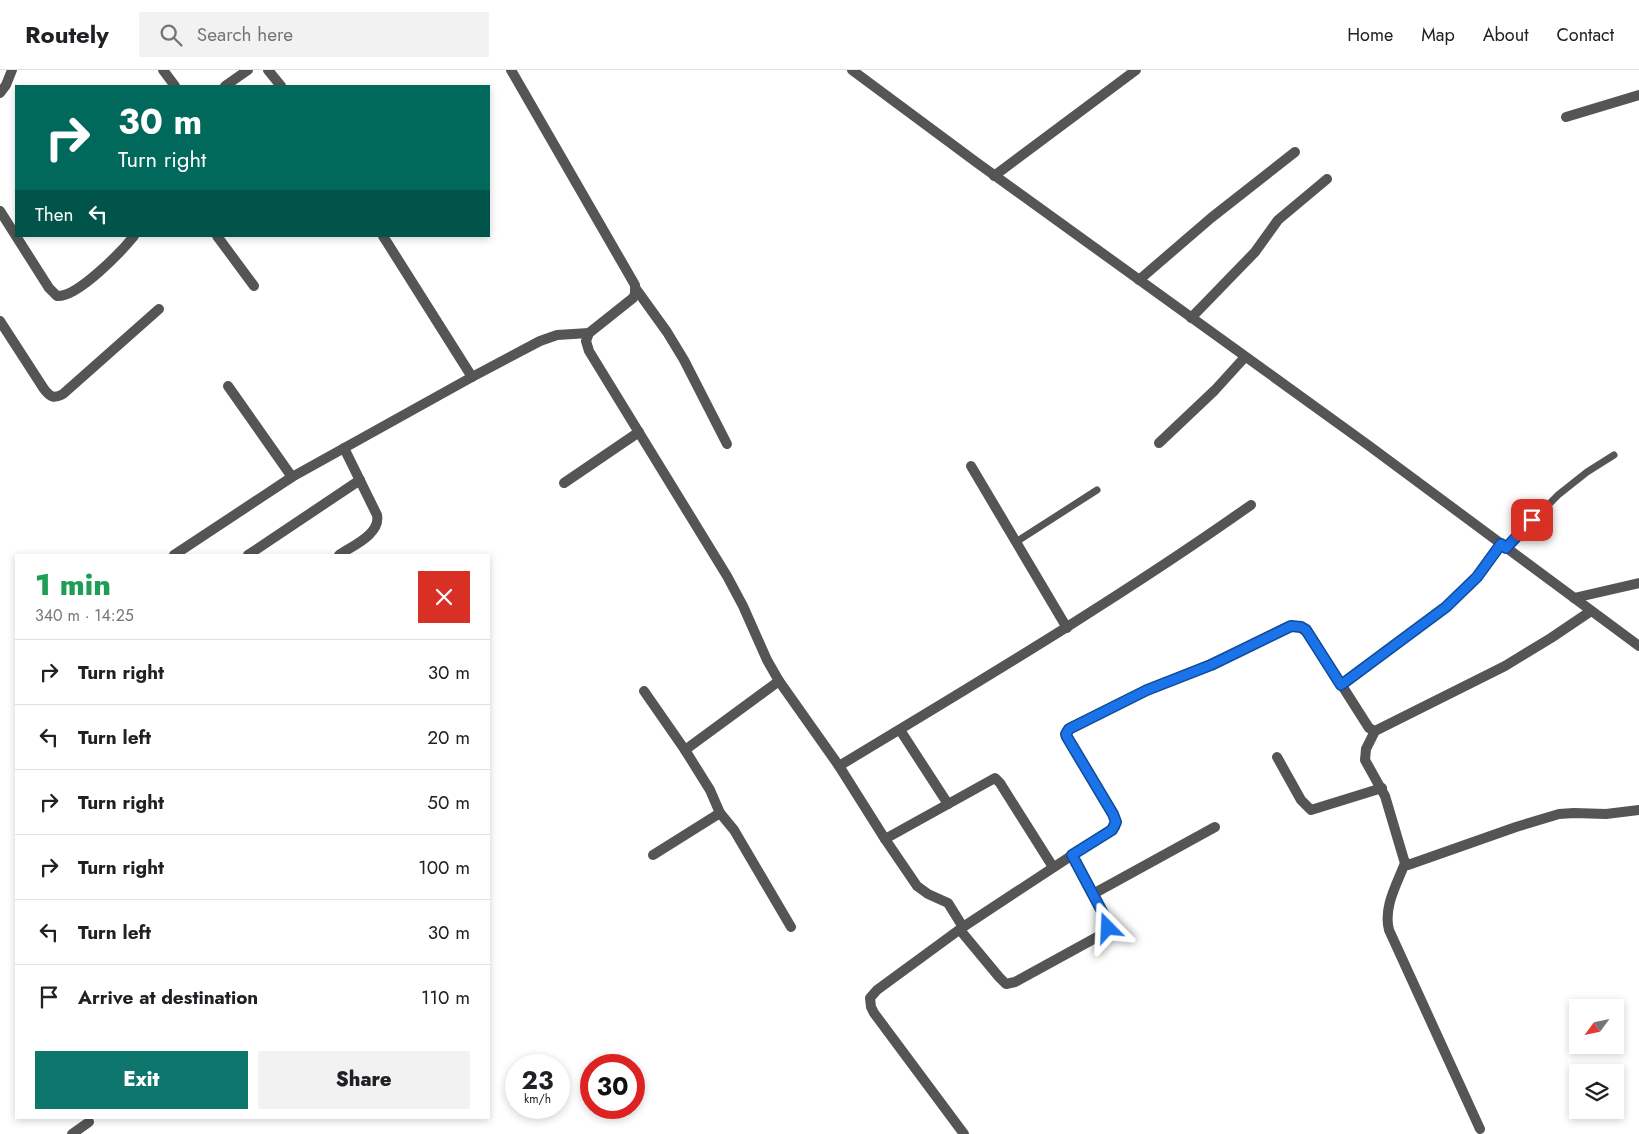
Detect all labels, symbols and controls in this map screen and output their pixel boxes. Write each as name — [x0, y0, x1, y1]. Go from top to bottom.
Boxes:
search box — [139, 12, 489, 57]
text: Routely — [25, 17, 109, 52]
icon: search — [157, 21, 185, 49]
text: Search here — [197, 21, 293, 48]
text: Home — [1347, 22, 1393, 48]
text: Map — [1421, 22, 1455, 48]
text: About — [1483, 22, 1528, 48]
text: Contact — [1556, 22, 1614, 48]
text: 30 m — [118, 97, 202, 147]
icon: right — [35, 105, 100, 170]
text: Turn right — [118, 143, 206, 175]
icon: left — [84, 200, 112, 228]
text: Then — [35, 201, 74, 228]
pin — [1511, 499, 1553, 541]
icon: arrive — [1518, 506, 1546, 534]
text: 1 min — [35, 563, 111, 606]
button: close — [418, 571, 470, 623]
text: 340 m · 14:25 — [35, 604, 134, 627]
icon: right — [35, 658, 63, 686]
text: Turn right — [78, 659, 164, 686]
text: 30 m — [428, 659, 470, 686]
icon: left — [35, 723, 63, 751]
text: Turn left — [78, 724, 151, 751]
text: 20 m — [427, 724, 470, 751]
icon: right — [35, 788, 63, 816]
text: Turn right — [78, 789, 164, 816]
text: 50 m — [427, 789, 470, 816]
icon: right — [35, 853, 63, 881]
text: Turn right — [78, 854, 164, 881]
text: 100 m — [418, 854, 470, 881]
position arrow — [1081, 901, 1133, 953]
icon: left — [35, 918, 63, 946]
text: Turn left — [78, 919, 151, 946]
text: 30 m — [428, 919, 470, 946]
icon: arrive — [35, 983, 63, 1011]
text: Arrive at destination — [78, 984, 258, 1011]
text: 110 m — [421, 984, 470, 1011]
north arrow — [1569, 999, 1624, 1054]
map controls — [1569, 999, 1624, 1119]
button: Exit — [35, 1051, 248, 1109]
button: Share — [258, 1051, 470, 1109]
speed limit sign: 30 — [580, 1054, 645, 1119]
text: 23 — [522, 1062, 553, 1098]
button: layers — [1569, 1064, 1624, 1119]
text: km/h — [524, 1090, 551, 1108]

